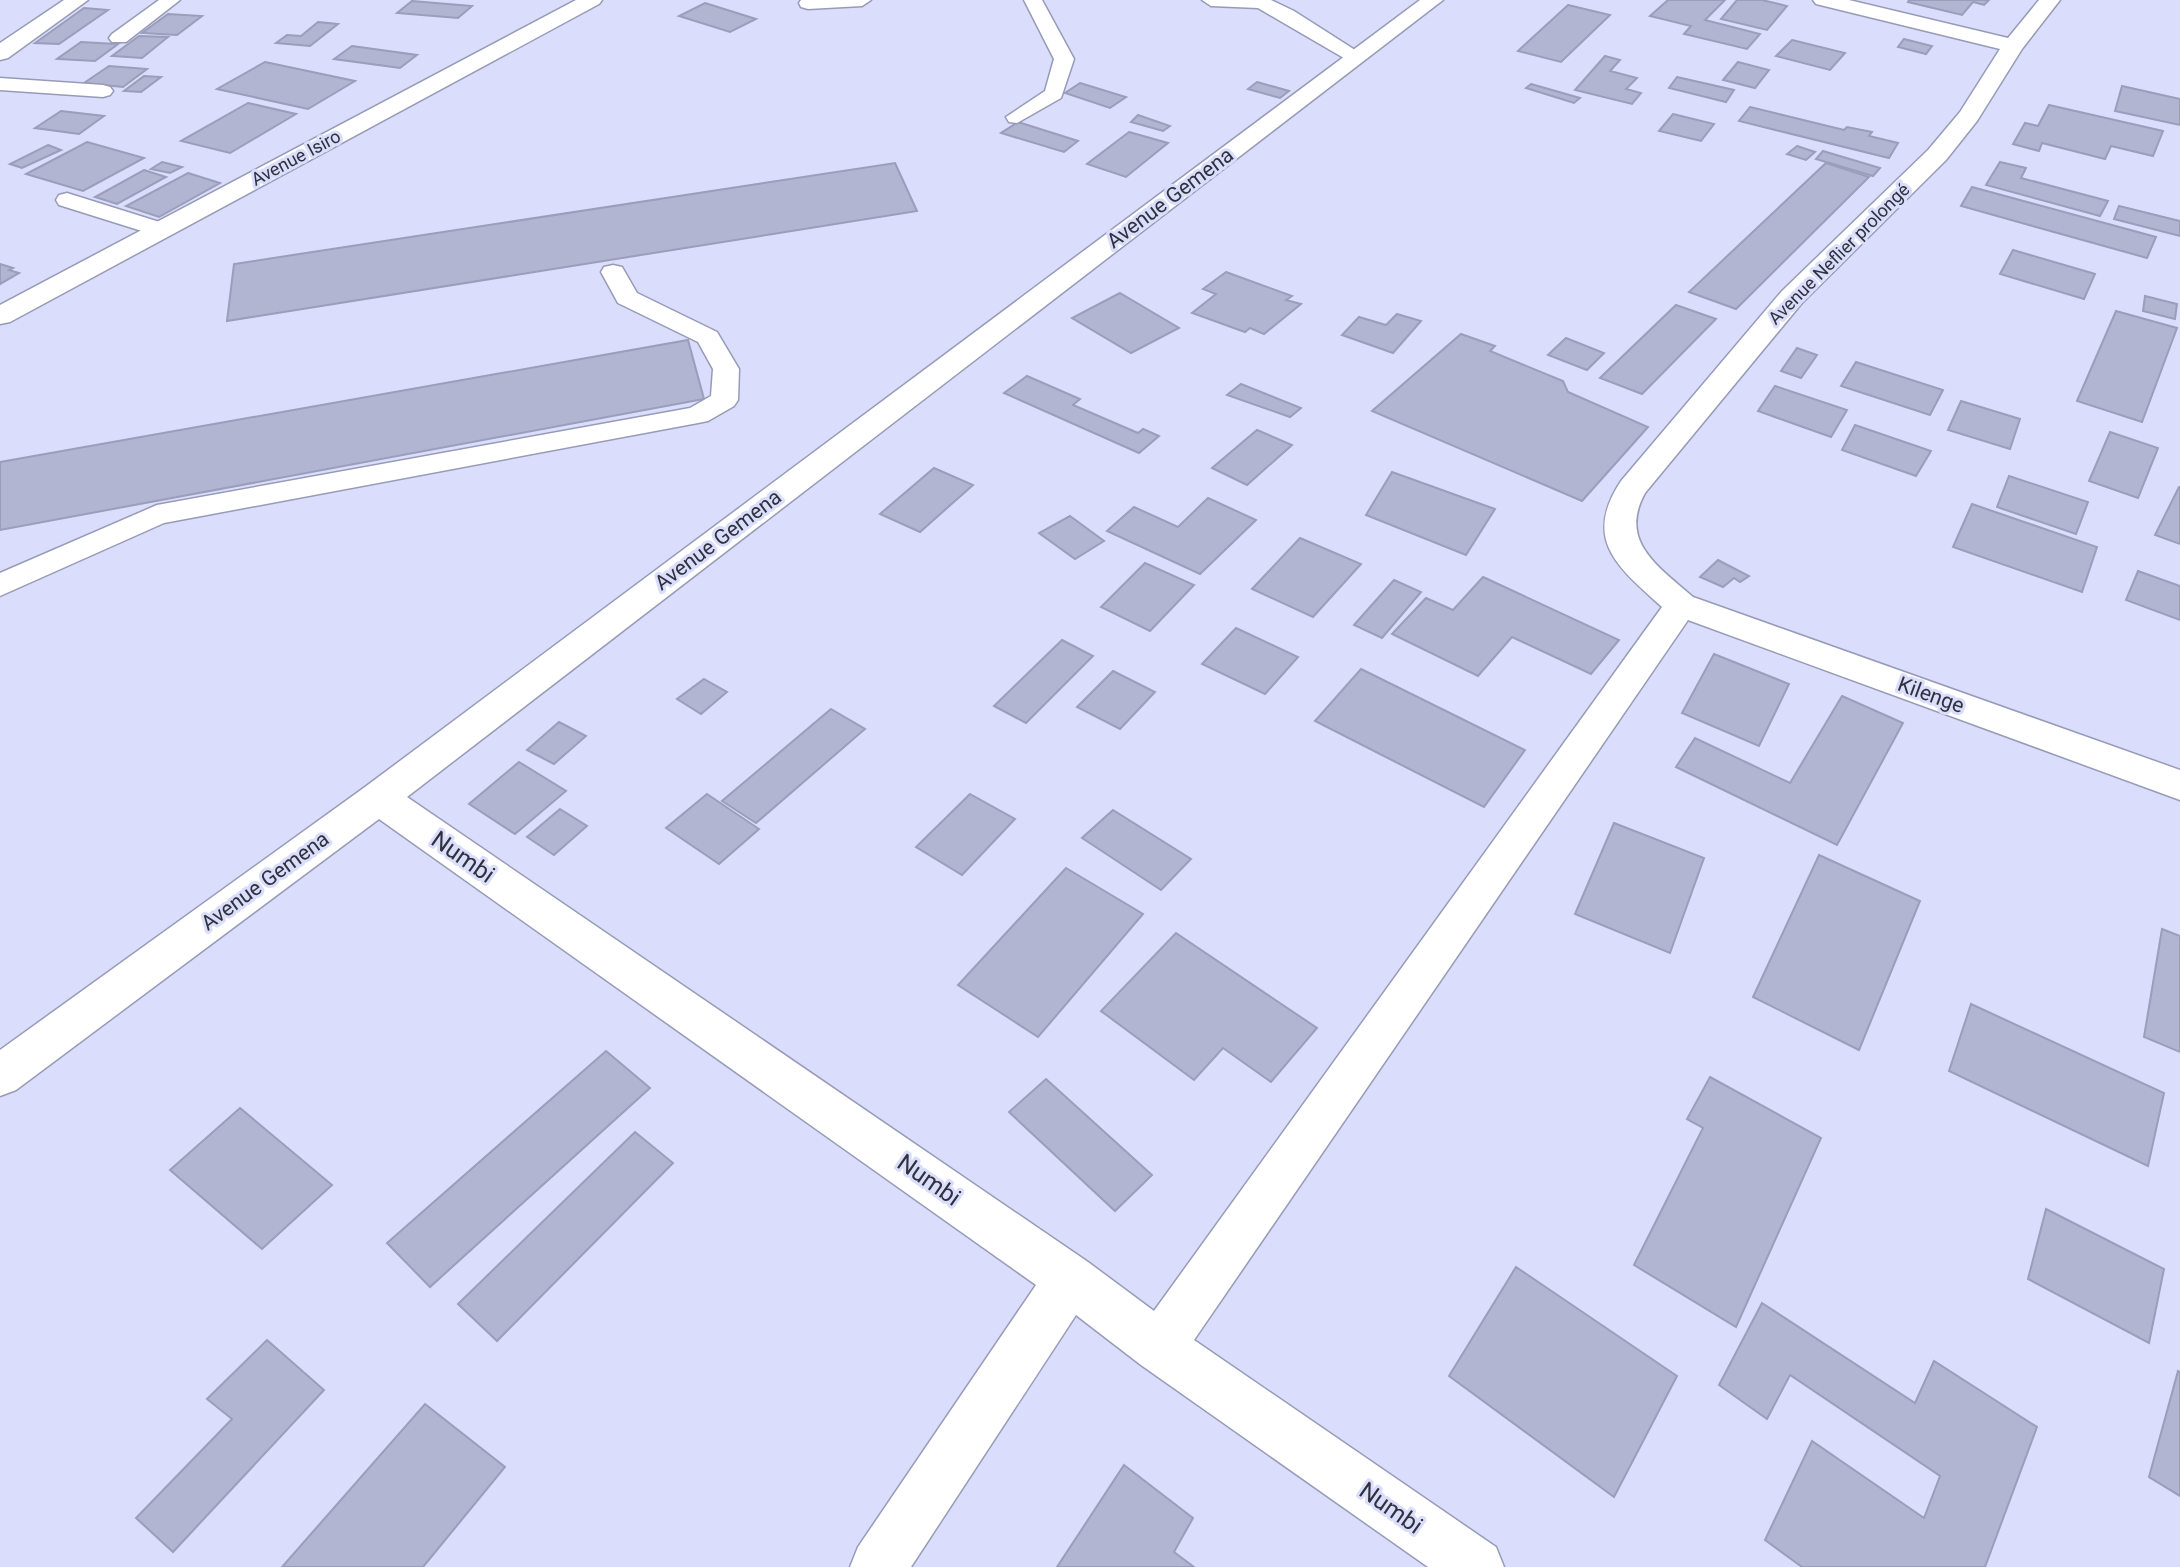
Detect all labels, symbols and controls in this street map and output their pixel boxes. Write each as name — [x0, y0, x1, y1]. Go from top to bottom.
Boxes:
street label: Avenue Isiro — [248, 125, 344, 190]
street label: Avenue Gemena — [1102, 143, 1238, 253]
street label: Avenue Neflier prolongé — [1764, 179, 1914, 329]
street label: Avenue Gemena — [650, 485, 786, 595]
street label: Kilenge — [1894, 672, 1968, 718]
street label: Numbi — [426, 825, 500, 889]
street label: Avenue Gemena — [196, 827, 334, 935]
street label: Numbi — [892, 1148, 966, 1212]
street label: Numbi — [1354, 1476, 1428, 1540]

